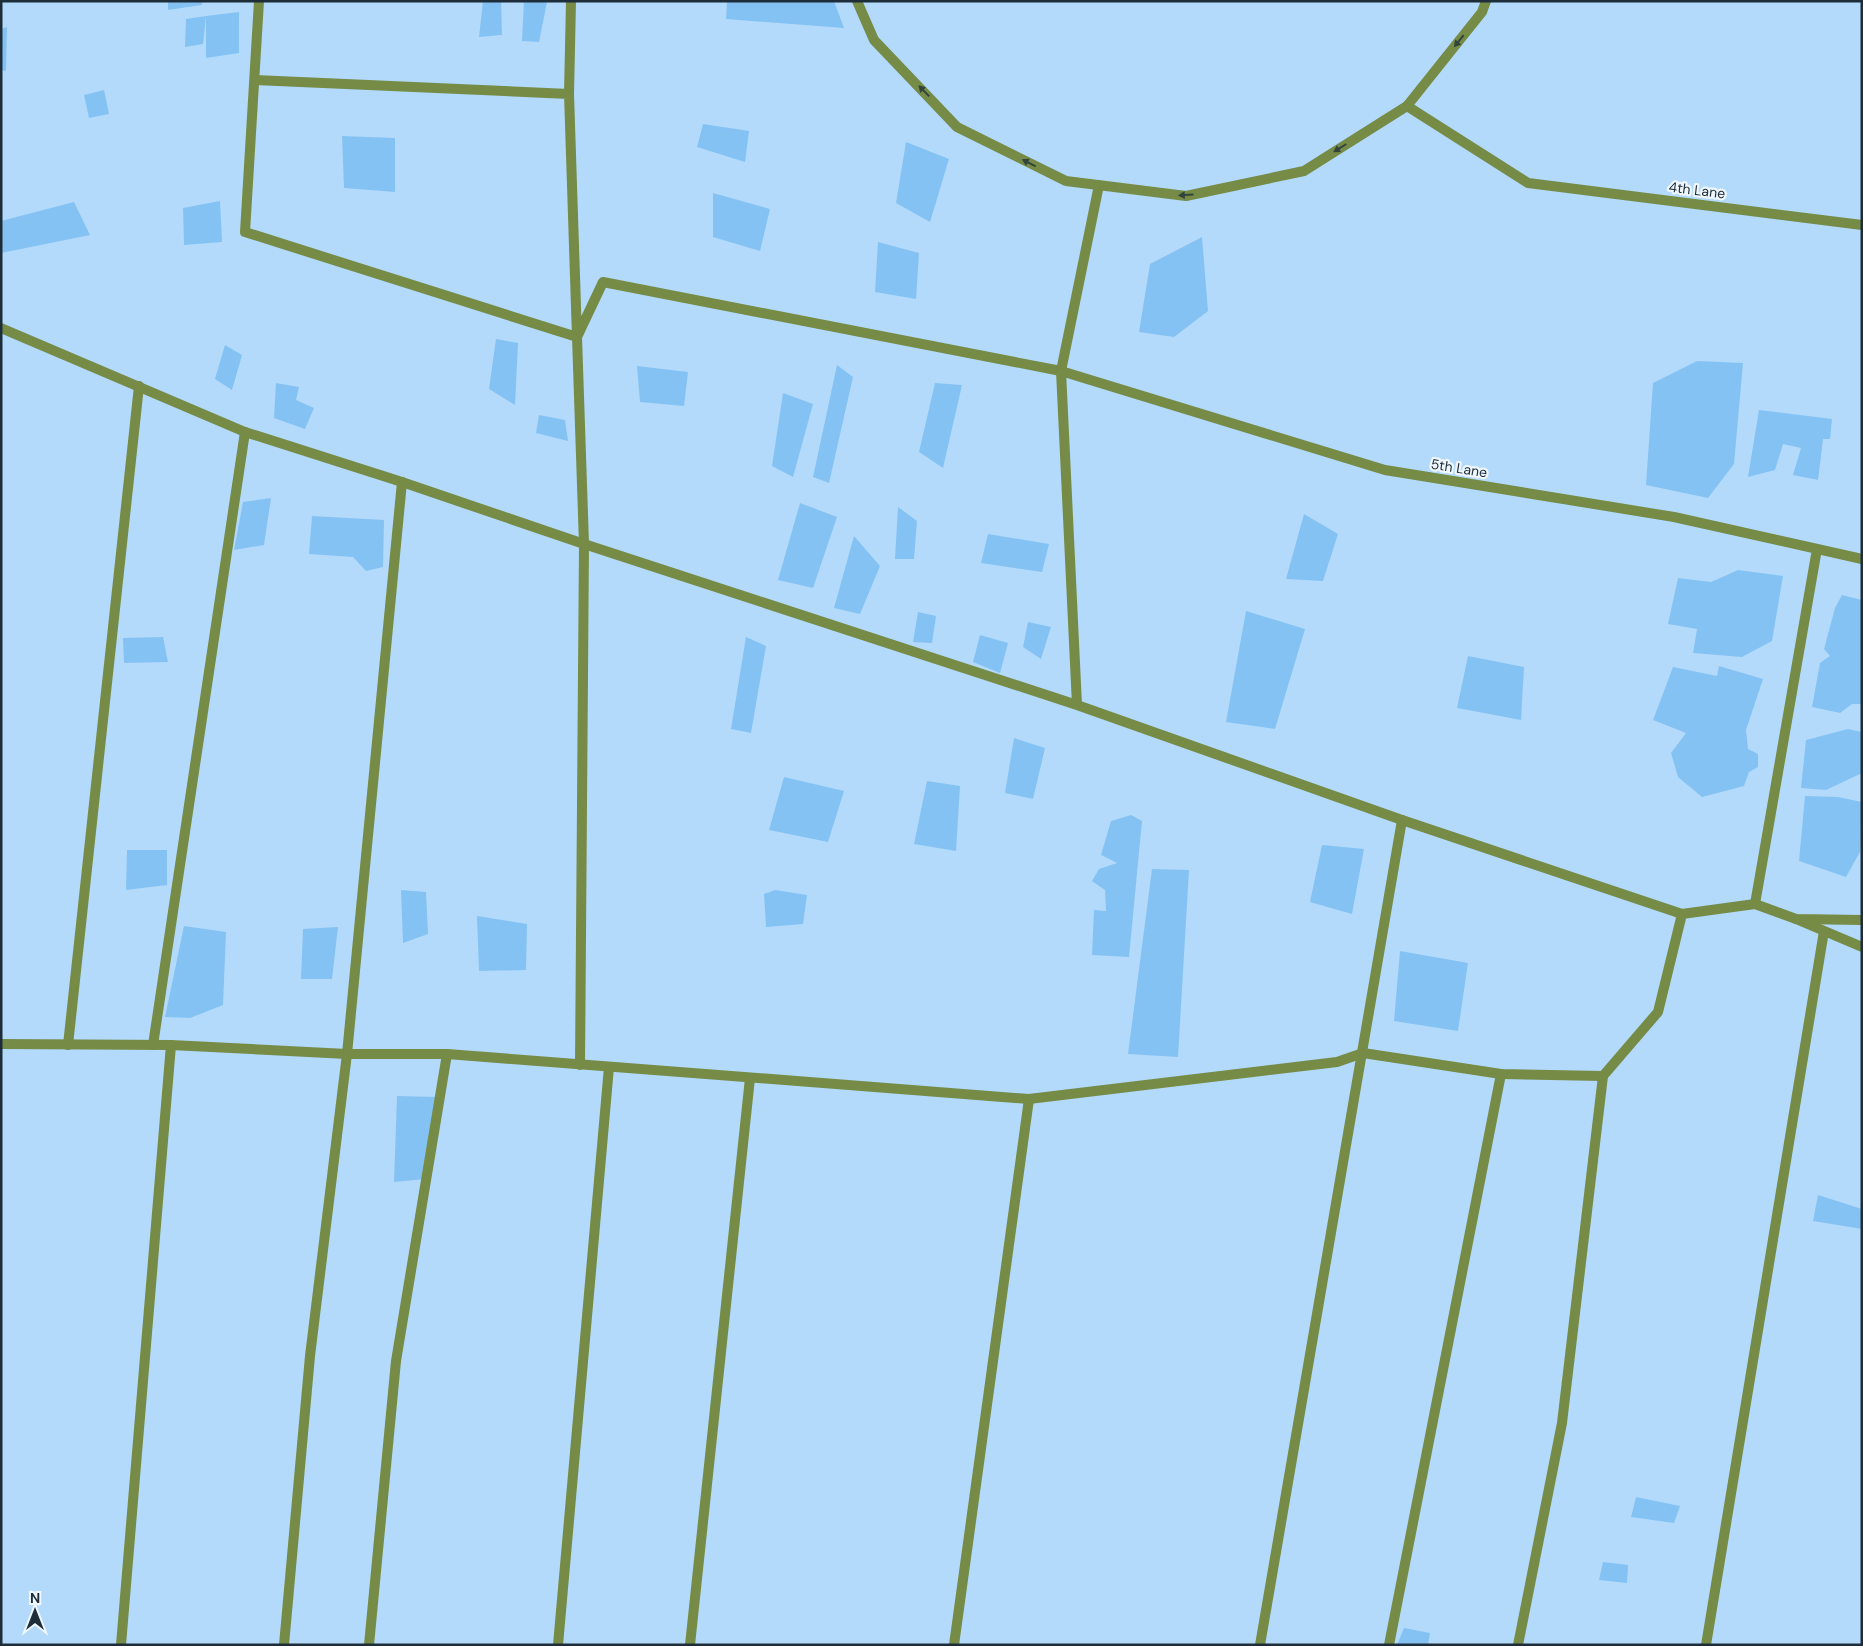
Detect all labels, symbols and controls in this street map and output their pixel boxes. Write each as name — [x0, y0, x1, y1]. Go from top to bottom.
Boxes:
one-way arrow — [1453, 34, 1464, 47]
one-way arrow — [918, 86, 930, 98]
one-way arrow — [1333, 144, 1346, 153]
one-way arrow — [1022, 159, 1036, 167]
street label: 4th Lane — [1668, 178, 1726, 202]
one-way arrow — [1178, 191, 1194, 199]
street label: 5th Lane — [1430, 455, 1488, 481]
north arrow — [10, 1586, 60, 1636]
text: N — [30, 1589, 40, 1607]

